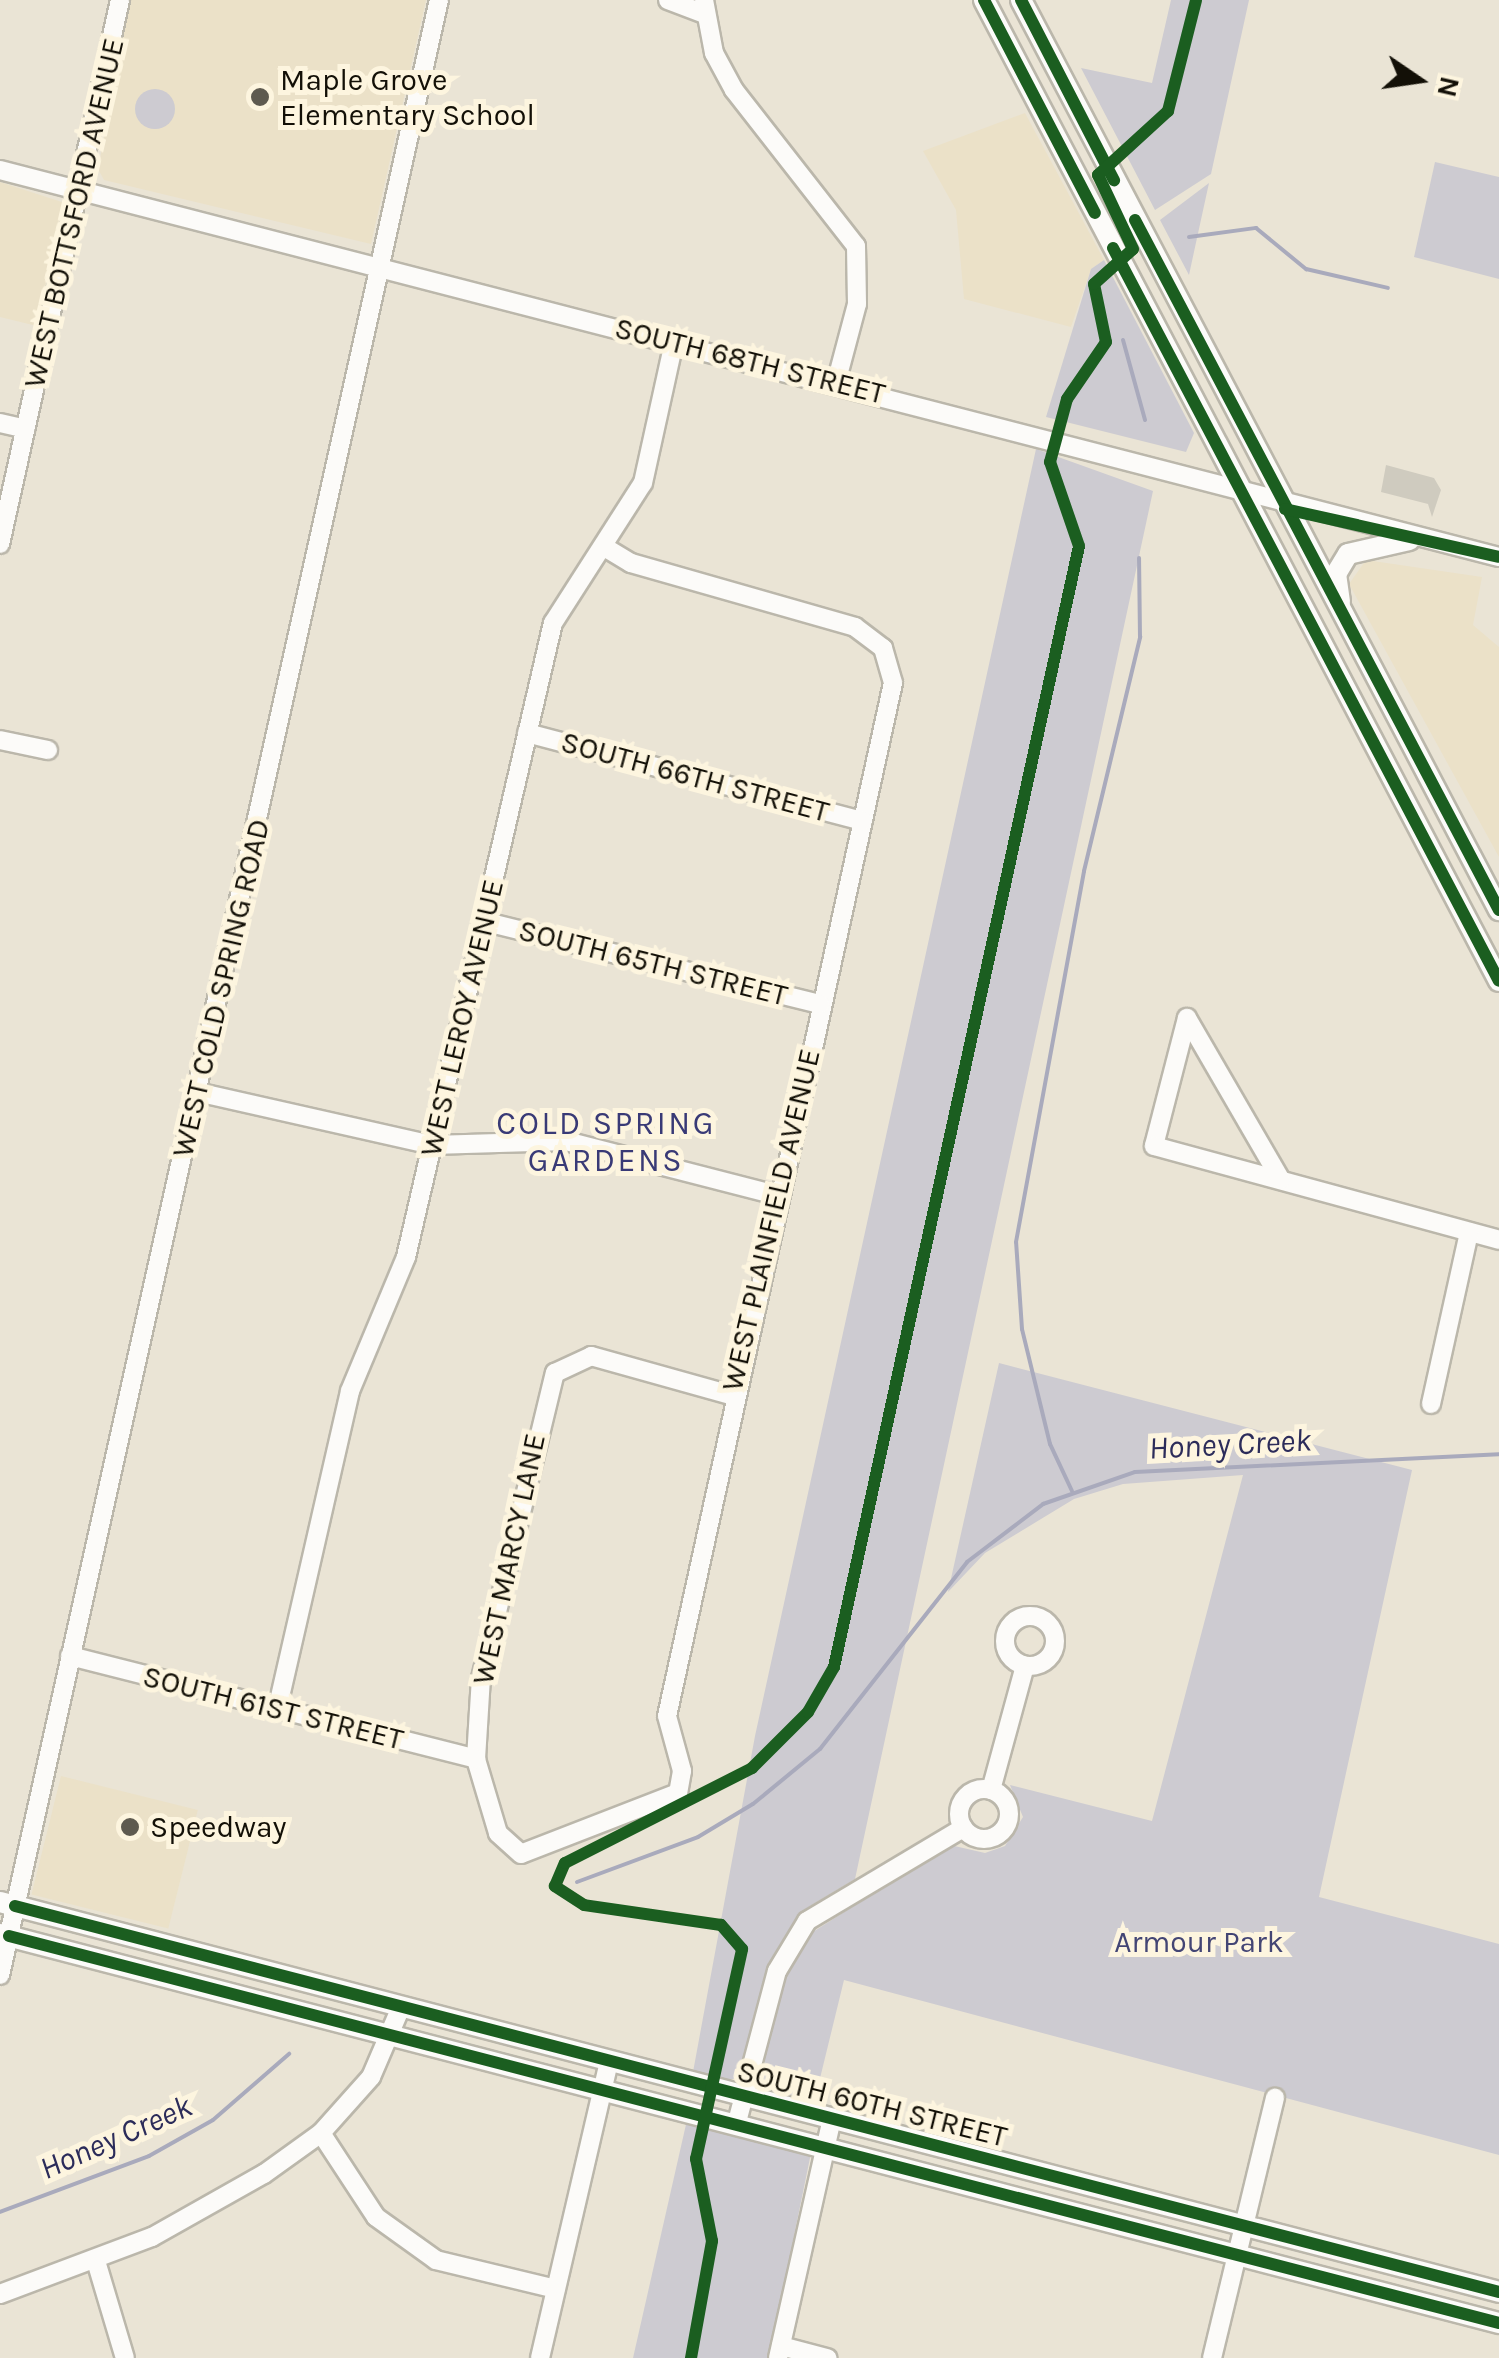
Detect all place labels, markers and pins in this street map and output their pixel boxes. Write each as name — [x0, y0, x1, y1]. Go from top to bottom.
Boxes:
place label: Maple Grove Elementary School — [280, 62, 535, 132]
marker: Maple Grove Elementary School — [249, 86, 271, 108]
place label: Speedway — [150, 1809, 286, 1845]
marker: Speedway — [119, 1816, 141, 1838]

